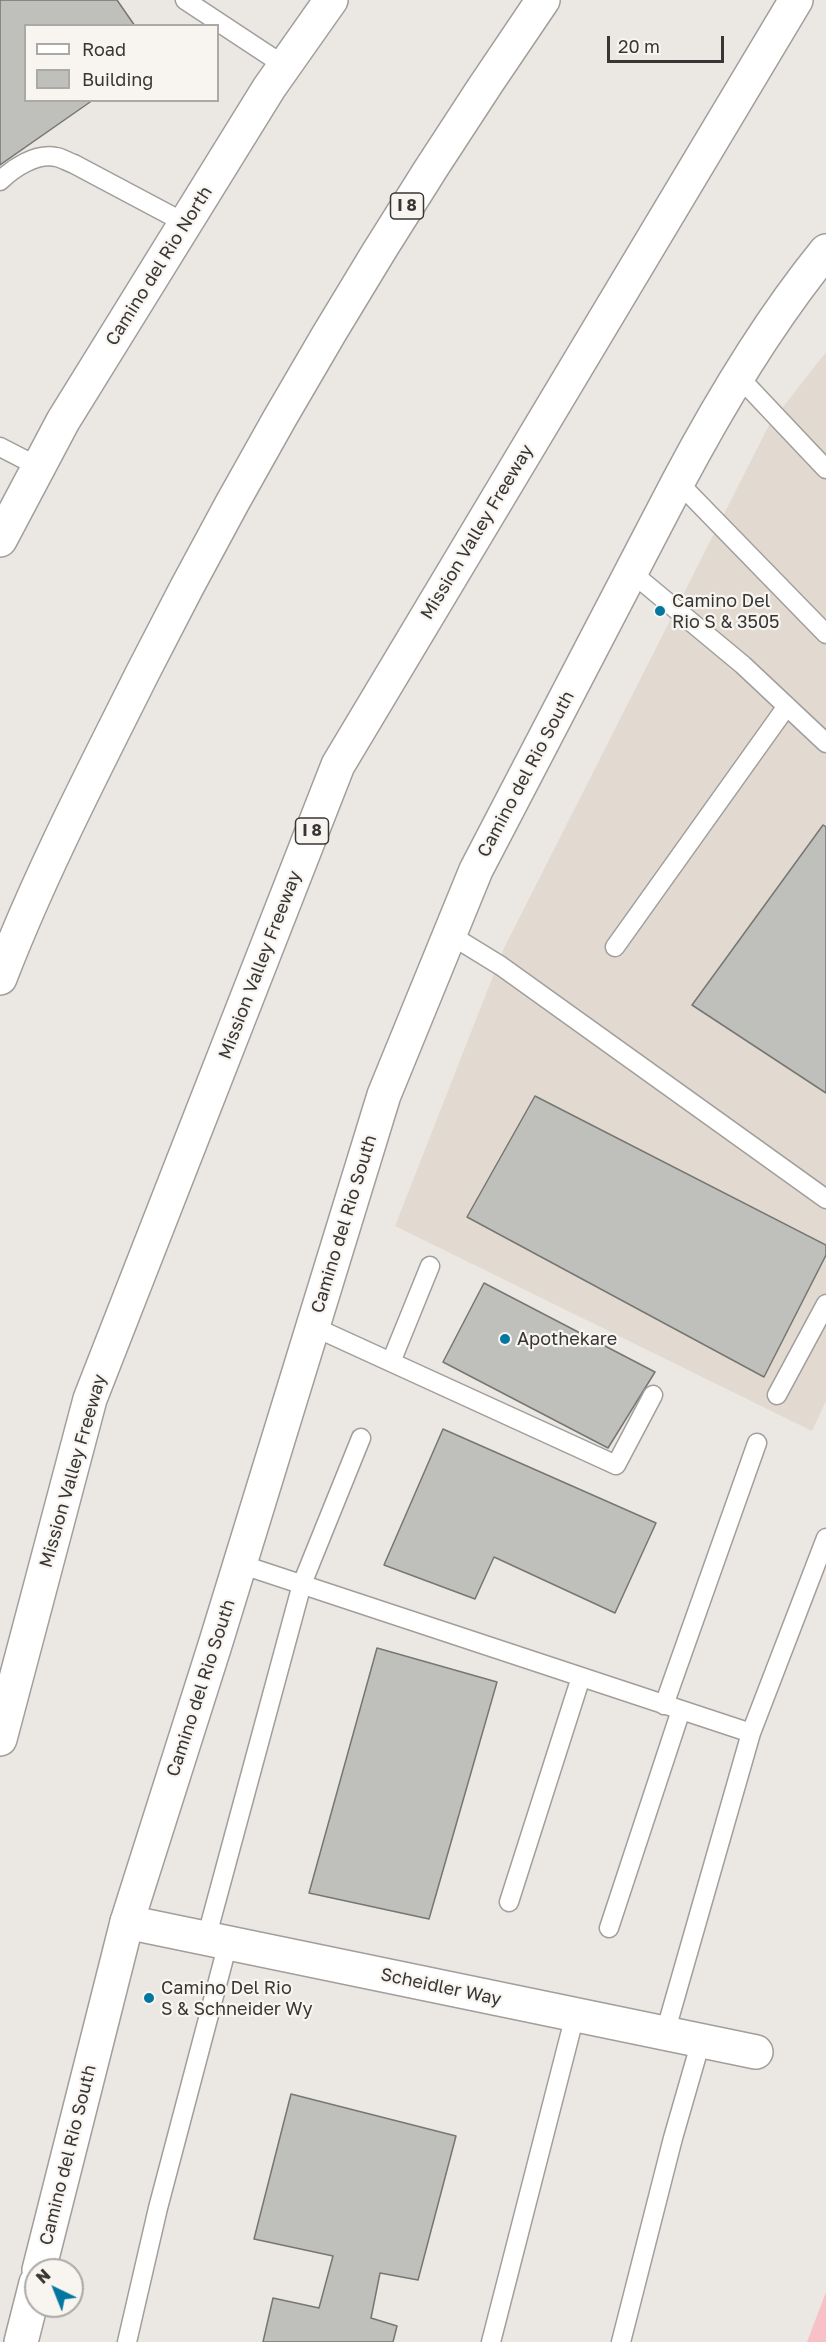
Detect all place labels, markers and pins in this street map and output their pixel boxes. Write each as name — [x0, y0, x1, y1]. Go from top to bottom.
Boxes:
place label: Camino Del Rio S & 3505 — [672, 590, 780, 632]
marker: Camino Del Rio S & 3505 — [653, 604, 667, 618]
place label: Apothekare — [517, 1328, 617, 1350]
marker: Apothekare — [498, 1332, 512, 1346]
place label: Camino Del Rio S & Schneider Wy — [161, 1977, 313, 2020]
marker: Camino Del Rio S & Schneider Wy — [142, 1991, 156, 2005]

